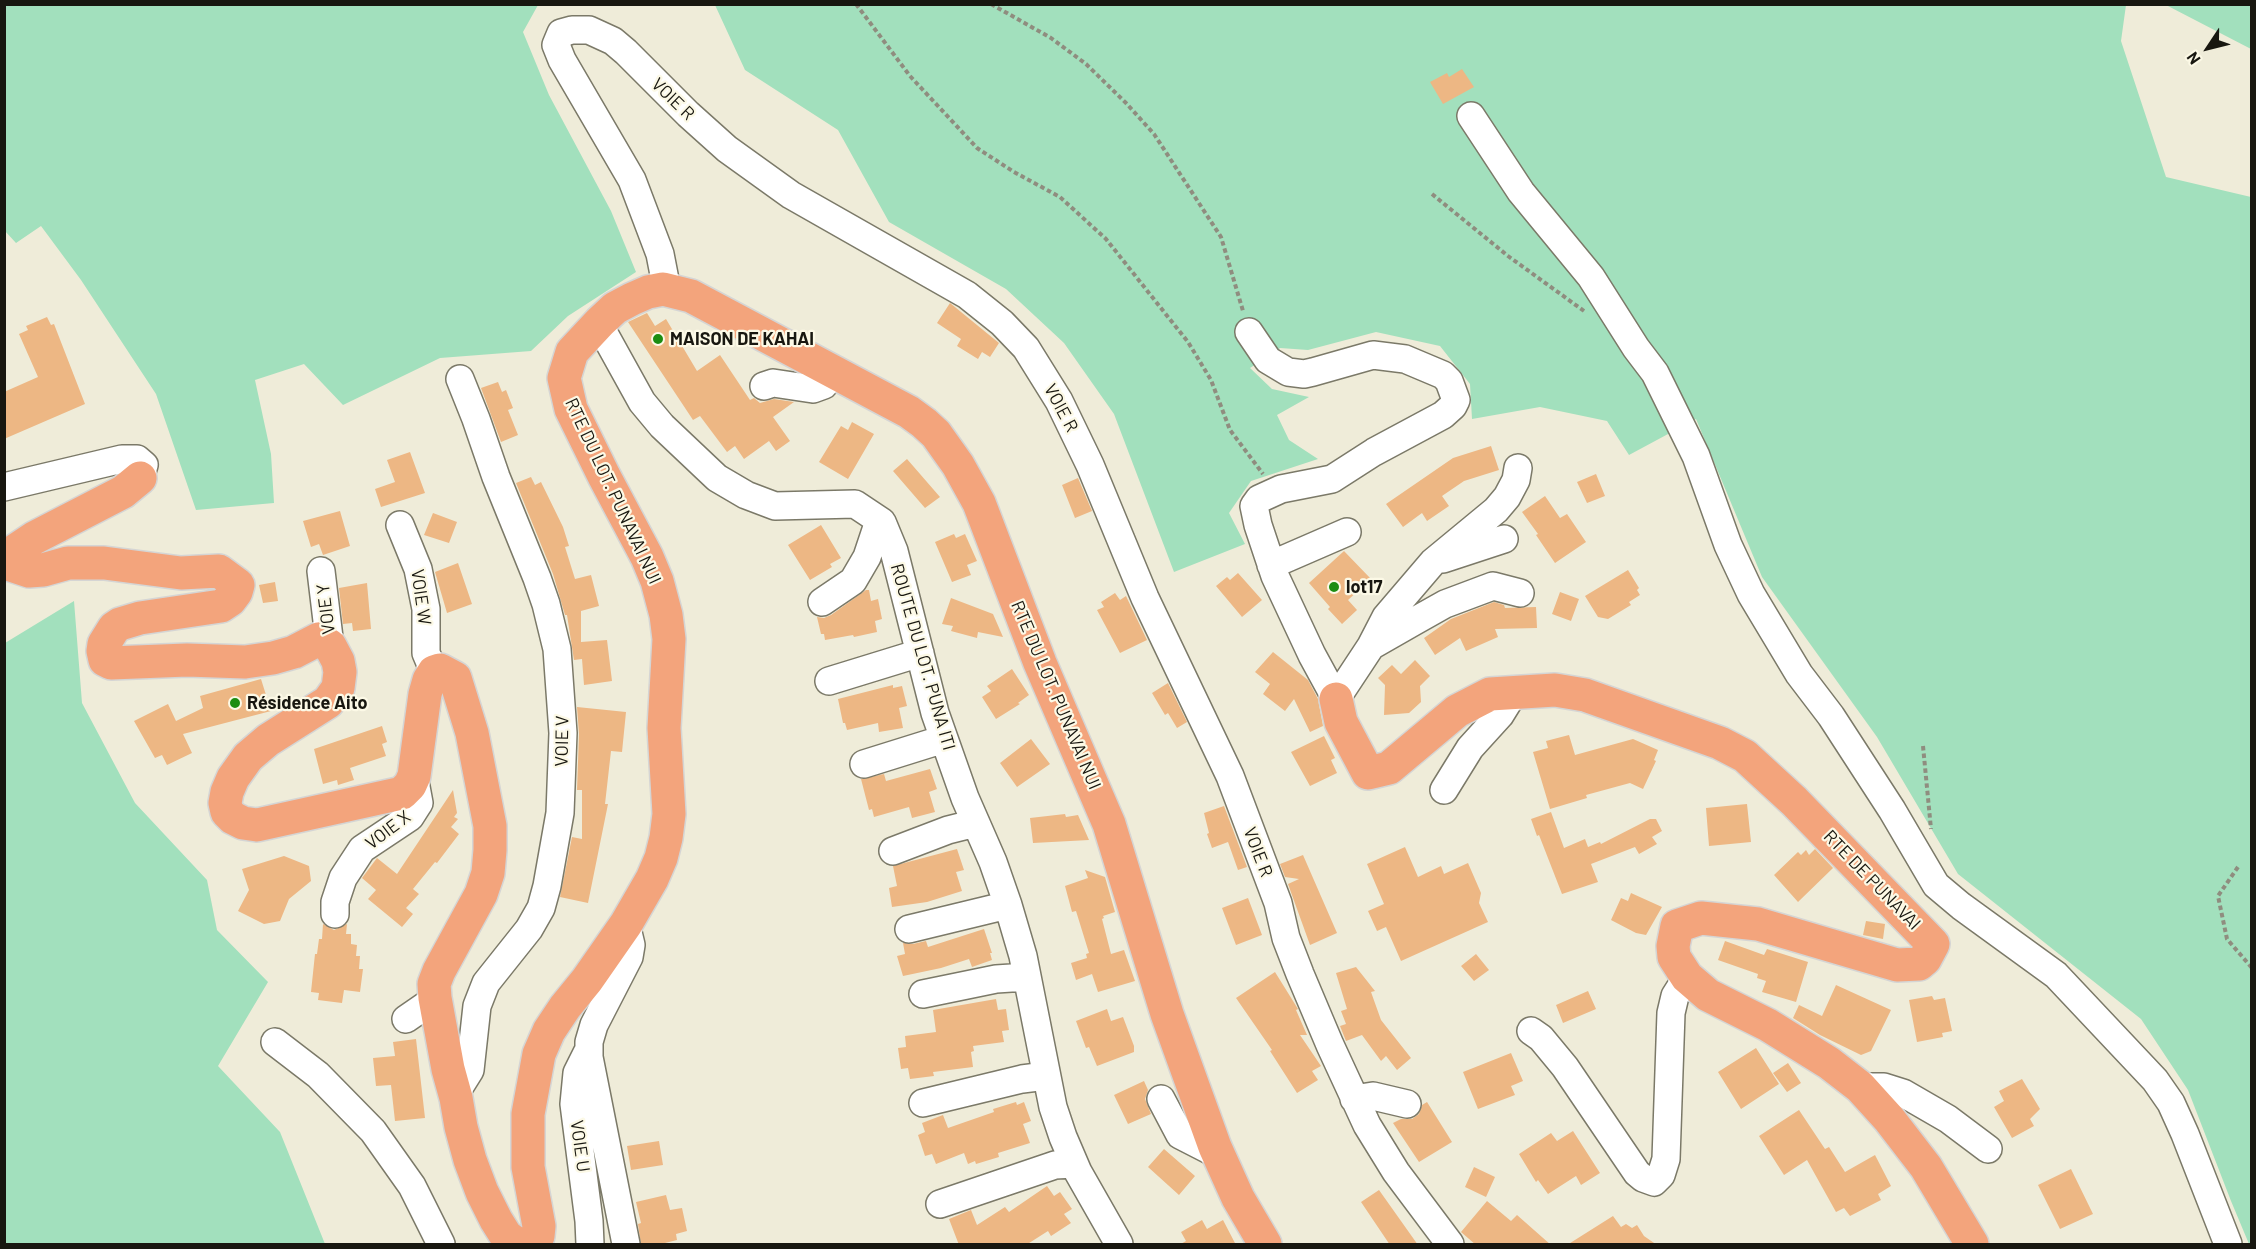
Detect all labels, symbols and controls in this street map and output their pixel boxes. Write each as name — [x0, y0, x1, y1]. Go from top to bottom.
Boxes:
north arrow — [2178, 18, 2238, 78]
text: N — [2182, 49, 2204, 68]
street label: VOIE R — [647, 73, 699, 125]
place label: MAISON DE KAHAI — [670, 328, 814, 350]
marker: MAISON DE KAHAI — [651, 332, 665, 346]
street label: VOIE R — [1039, 380, 1083, 436]
street label: RTE DU LOT. PUNAVAI NUI — [560, 395, 666, 587]
street label: ROUTE DU LOT. PUNA ITI — [886, 561, 960, 753]
street label: VOIE W — [406, 568, 436, 626]
place label: lot17 — [1346, 576, 1382, 598]
marker: lot17 — [1327, 580, 1341, 594]
street label: VOIE Y — [312, 582, 340, 636]
street label: RTE DU LOT. PUNAVAI NUI — [1006, 597, 1106, 793]
place label: Résidence Aito — [247, 692, 367, 714]
marker: Résidence Aito — [228, 696, 242, 710]
street label: VOIE V — [551, 715, 573, 767]
street label: VOIE X — [361, 806, 415, 854]
street label: VOIE R — [1239, 824, 1277, 880]
street label: RTE DE PUNAVAI — [1819, 826, 1925, 934]
street label: VOIE U — [566, 1119, 594, 1173]

